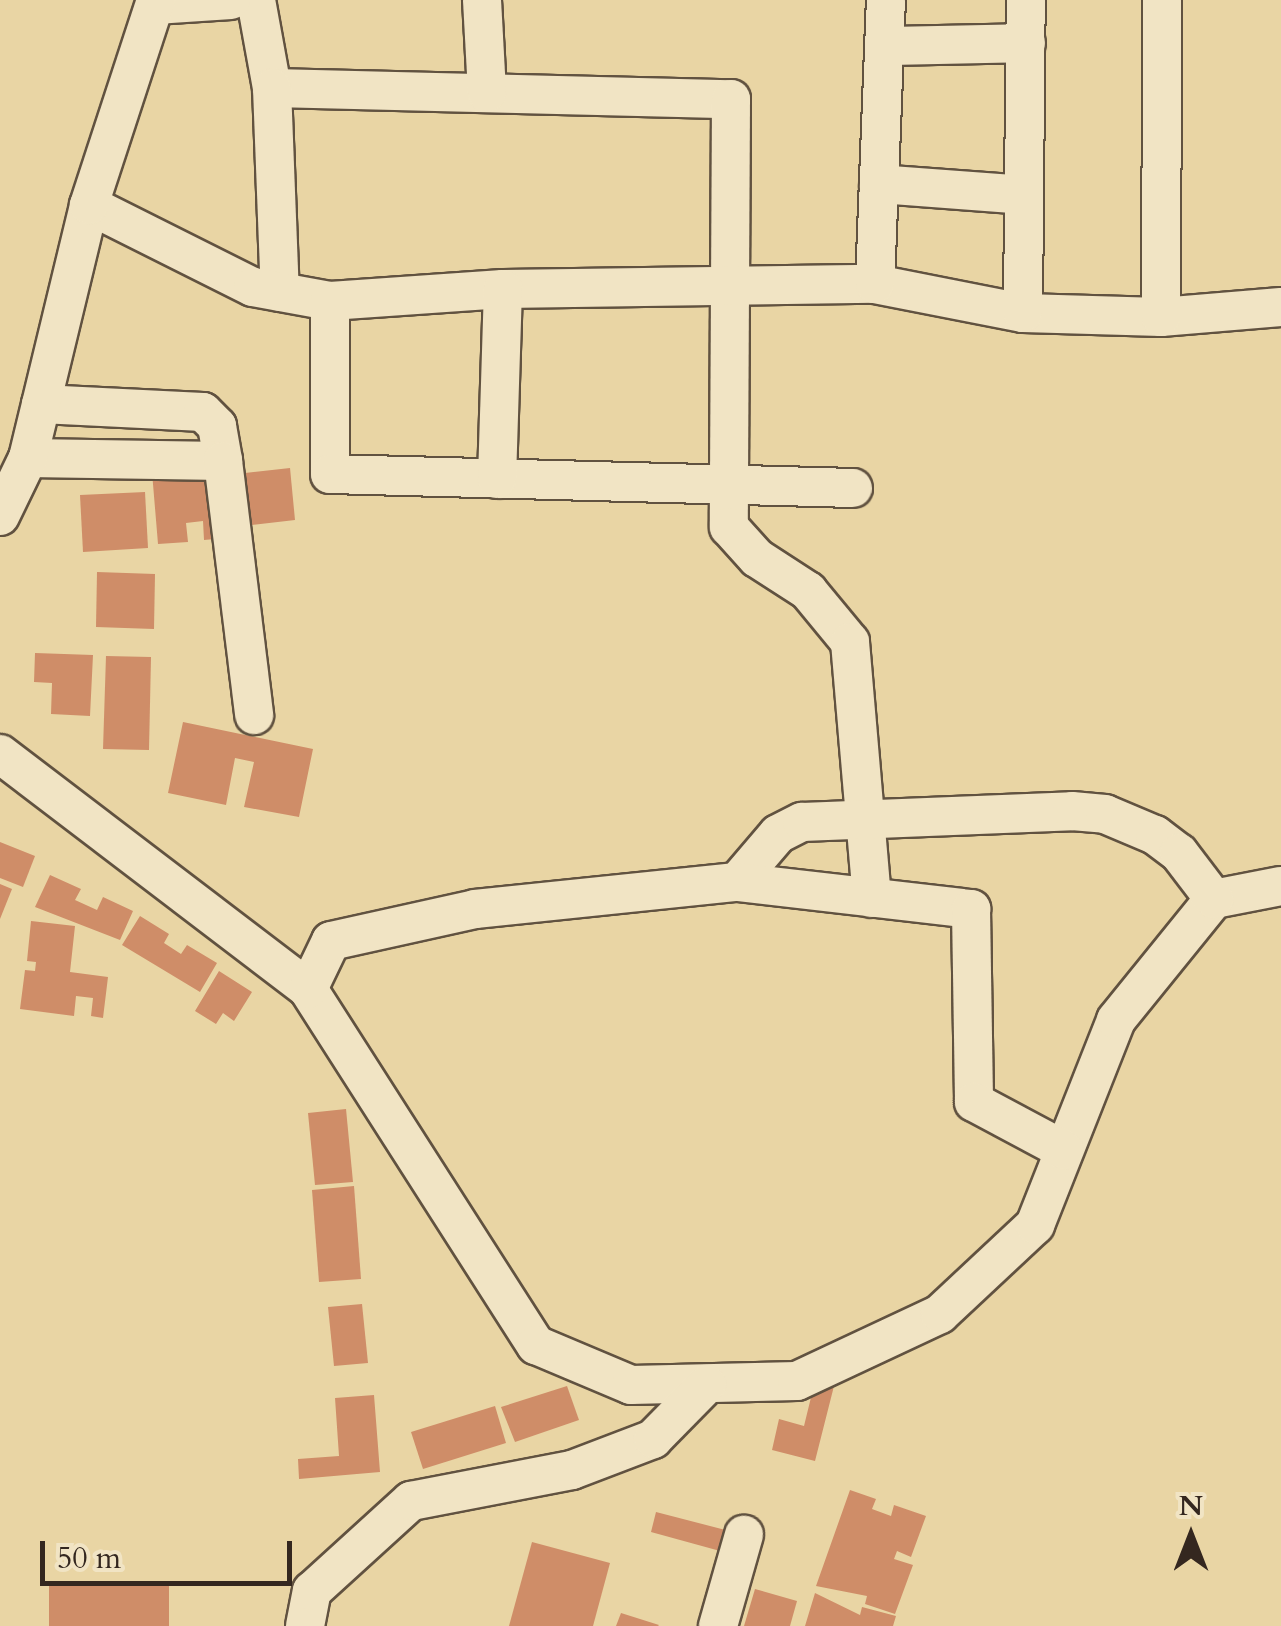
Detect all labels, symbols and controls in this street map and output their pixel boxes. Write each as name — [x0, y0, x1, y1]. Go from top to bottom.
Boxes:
north arrow — [1141, 1486, 1241, 1586]
text: N — [1179, 1487, 1203, 1525]
scale bar — [45, 1521, 298, 1583]
text: 50 m — [57, 1538, 121, 1579]

